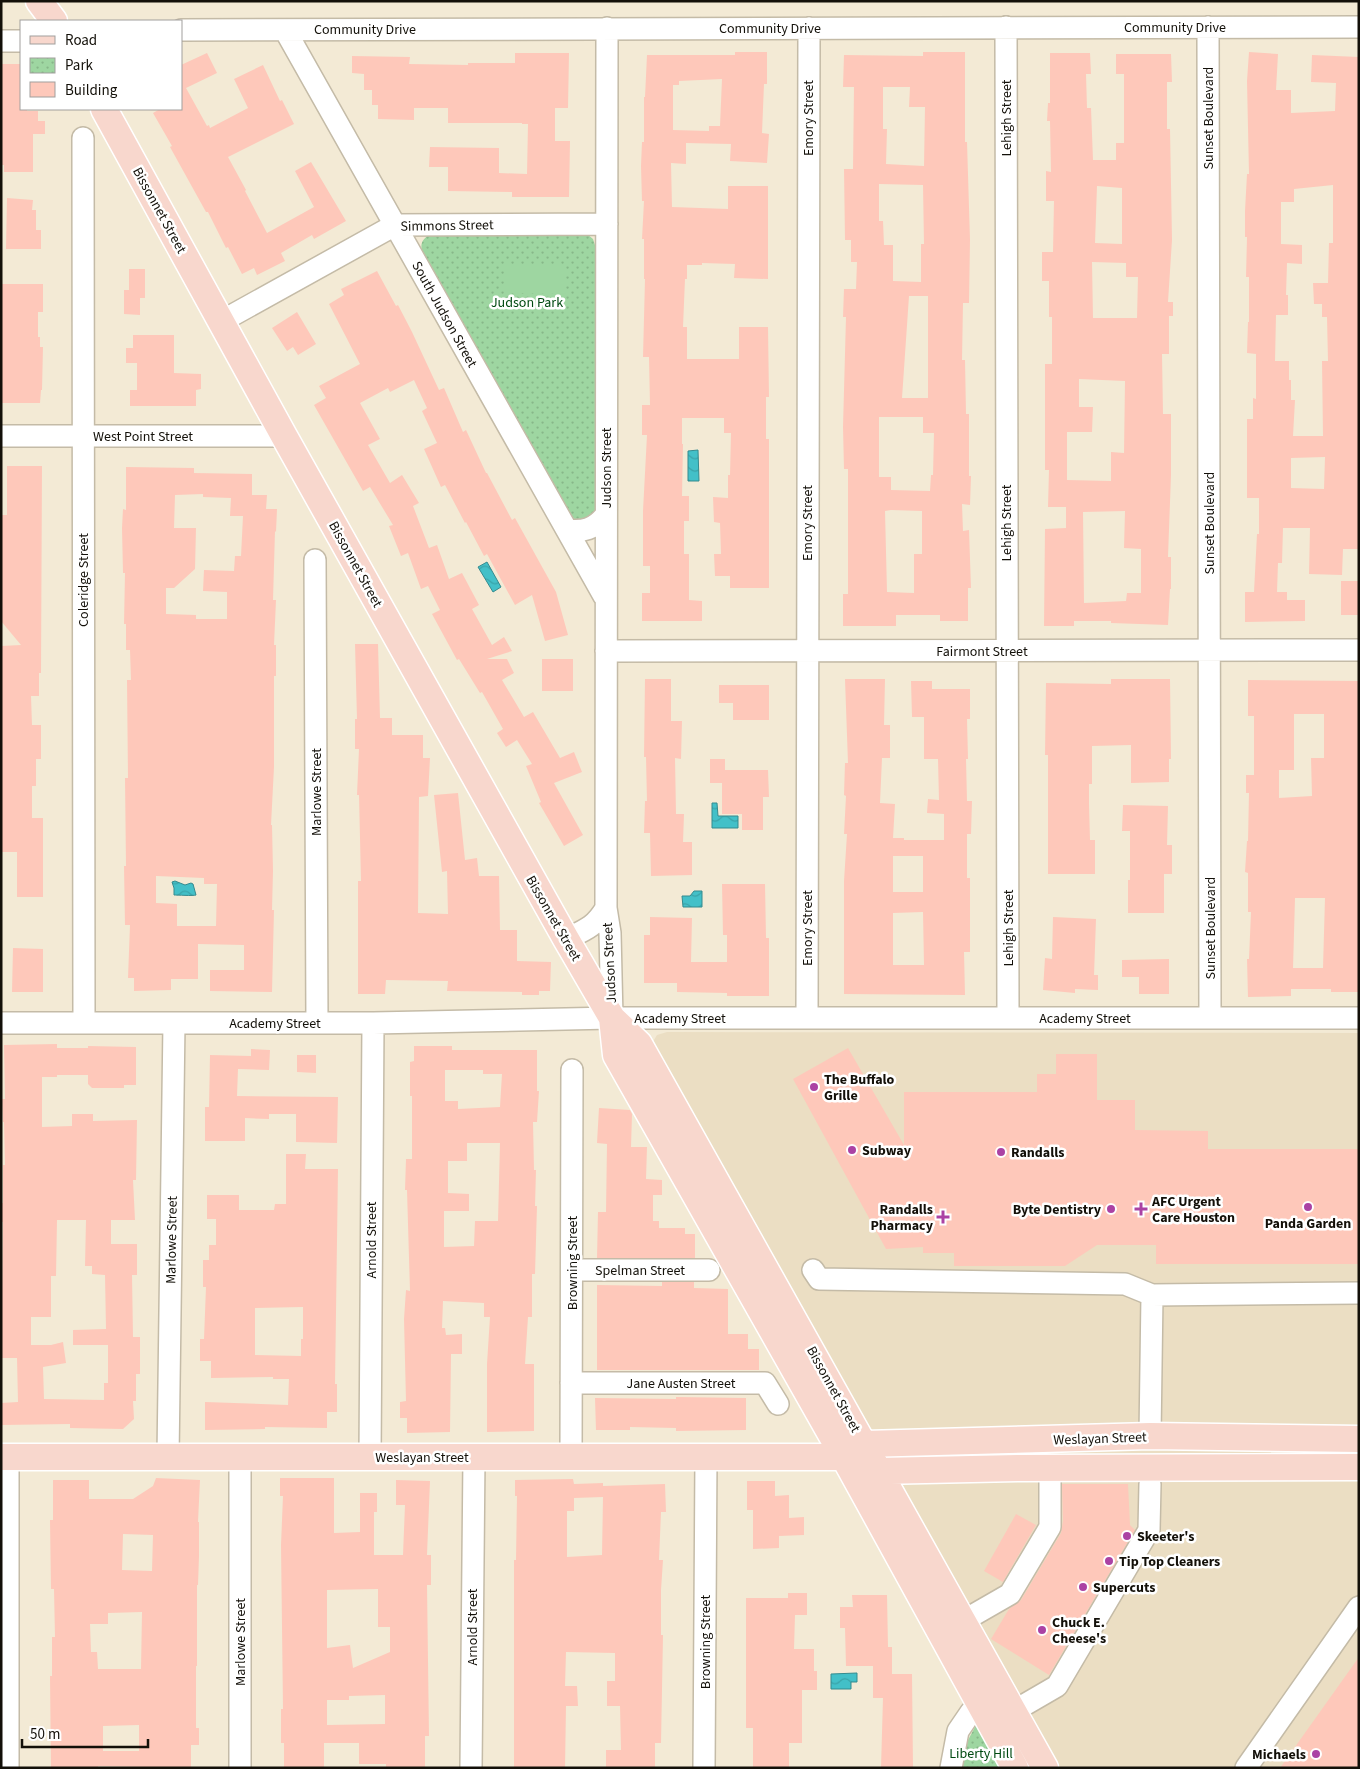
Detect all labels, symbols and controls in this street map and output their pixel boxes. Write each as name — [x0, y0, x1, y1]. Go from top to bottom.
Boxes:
street label: Community Drive — [1124, 18, 1226, 38]
street label: Community Drive — [719, 19, 821, 39]
legend — [20, 20, 182, 110]
street label: Community Drive — [314, 20, 416, 40]
text: Road — [65, 30, 97, 51]
text: Park — [65, 55, 94, 76]
street label: Sunset Boulevard — [1199, 67, 1219, 169]
street label: Lehigh Street — [997, 79, 1017, 157]
text: Building — [65, 80, 118, 101]
street label: Emory Street — [799, 80, 819, 156]
street label: Bissonnet Street — [127, 164, 191, 257]
street label: Simmons Street — [400, 215, 494, 237]
street label: South Judson Street — [407, 258, 482, 372]
park label: Judson Park — [491, 293, 563, 313]
street label: West Point Street — [93, 427, 193, 447]
street label: Judson Street — [597, 427, 617, 509]
street label: Sunset Boulevard — [1200, 472, 1220, 574]
street label: Lehigh Street — [997, 484, 1017, 562]
street label: Emory Street — [798, 485, 818, 561]
street label: Bissonnet Street — [323, 518, 387, 611]
street label: Coleridge Street — [74, 533, 94, 627]
street label: Fairmont Street — [936, 642, 1028, 662]
street label: Marlowe Street — [307, 748, 327, 836]
street label: Bissonnet Street — [521, 872, 586, 965]
street label: Sunset Boulevard — [1201, 877, 1221, 979]
street label: Lehigh Street — [999, 889, 1019, 967]
street label: Emory Street — [798, 890, 818, 966]
street label: Judson Street — [598, 922, 622, 1004]
street label: Academy Street — [634, 1009, 726, 1029]
street label: Academy Street — [1039, 1009, 1131, 1029]
street label: Academy Street — [229, 1014, 321, 1034]
place label: The Buffalo Grille — [824, 1070, 895, 1106]
marker: The Buffalo Grille — [808, 1081, 820, 1093]
place label: Subway — [862, 1141, 912, 1161]
place label: Randalls — [1011, 1143, 1064, 1163]
marker: Subway — [846, 1144, 858, 1156]
marker: Randalls — [995, 1146, 1007, 1158]
place label: AFC Urgent Care Houston — [1151, 1192, 1235, 1228]
street label: Marlowe Street — [161, 1196, 183, 1284]
place label: Randalls Pharmacy — [870, 1200, 934, 1236]
place label: Byte Dentistry — [1013, 1200, 1102, 1220]
street label: Arnold Street — [362, 1201, 382, 1278]
marker: Panda Garden — [1302, 1201, 1314, 1213]
marker: AFC Urgent Care Houston — [1134, 1202, 1148, 1216]
marker: Byte Dentistry — [1105, 1203, 1117, 1215]
marker: Randalls Pharmacy — [937, 1211, 949, 1223]
place label: Panda Garden — [1265, 1214, 1351, 1234]
street label: Browning Street — [563, 1216, 583, 1310]
street label: Spelman Street — [595, 1261, 685, 1281]
street label: Bissonnet Street — [801, 1343, 865, 1436]
street label: Jane Austen Street — [627, 1374, 736, 1394]
street label: Weslayan Street — [1053, 1427, 1147, 1451]
street label: Weslayan Street — [375, 1448, 469, 1468]
place label: Skeeter's — [1137, 1527, 1194, 1547]
marker: Skeeter's — [1121, 1530, 1133, 1542]
place label: Tip Top Cleaners — [1119, 1552, 1220, 1572]
marker: Tip Top Cleaners — [1103, 1555, 1115, 1567]
place label: Supercuts — [1093, 1578, 1155, 1598]
marker: Supercuts — [1077, 1581, 1089, 1593]
street label: Arnold Street — [463, 1588, 483, 1665]
street label: Browning Street — [696, 1595, 716, 1689]
street label: Marlowe Street — [231, 1598, 251, 1686]
place label: Chuck E. Cheese's — [1052, 1613, 1106, 1649]
marker: Chuck E. Cheese's — [1036, 1624, 1048, 1636]
scale bar — [22, 1716, 149, 1748]
text: 50 m — [30, 1724, 60, 1745]
park label: Liberty Hill — [949, 1744, 1013, 1764]
place label: Michaels — [1252, 1745, 1306, 1765]
marker: Michaels — [1310, 1748, 1322, 1760]

